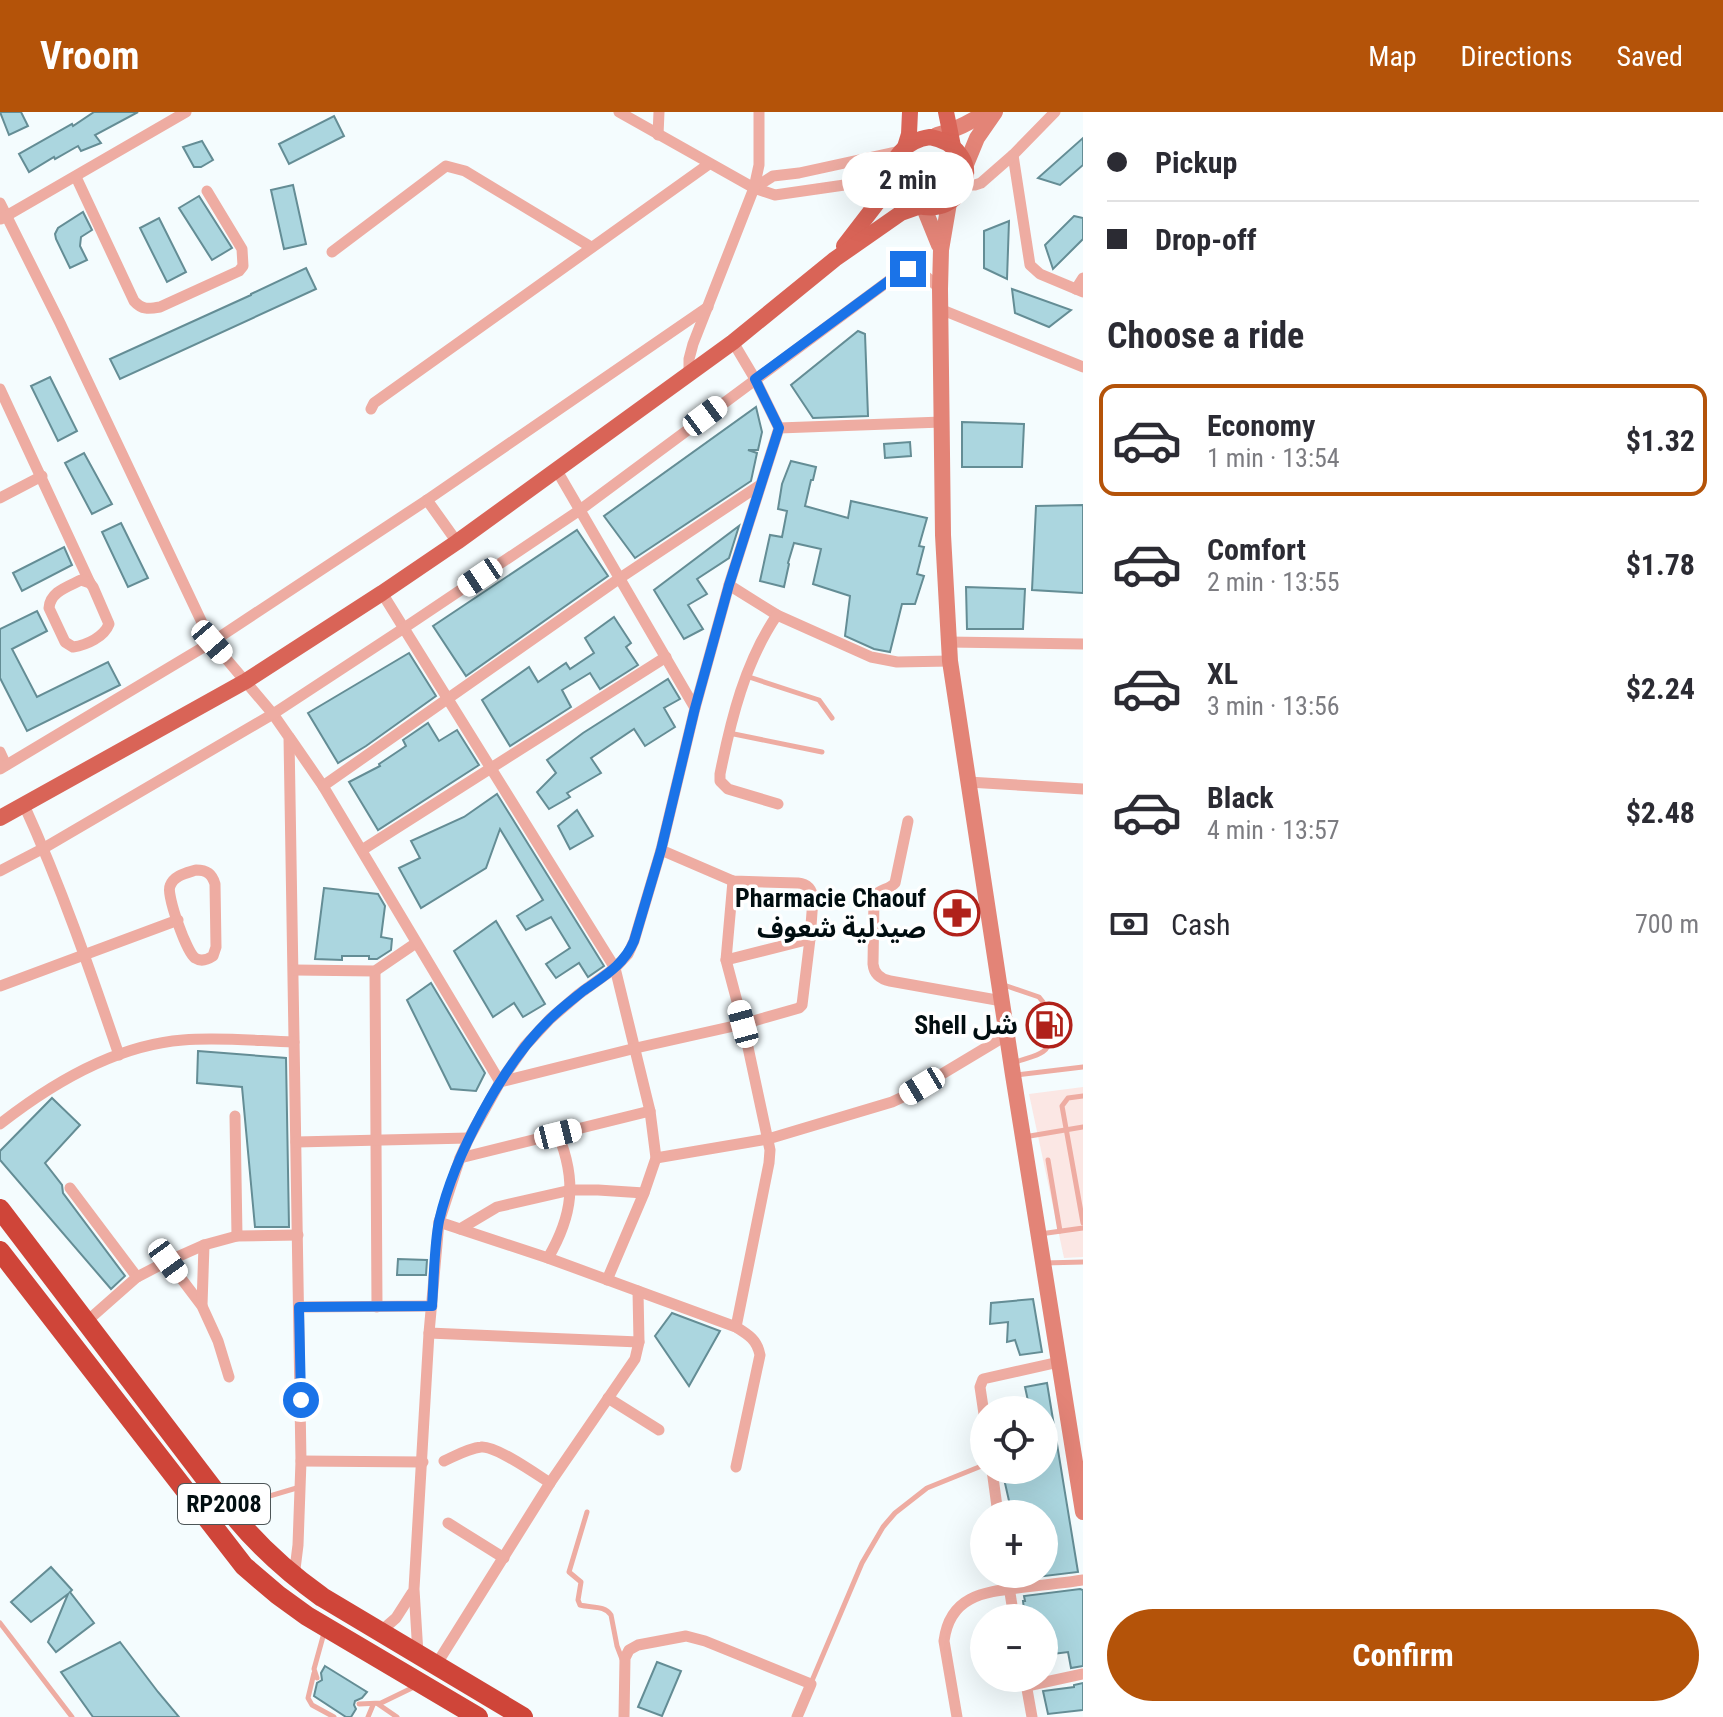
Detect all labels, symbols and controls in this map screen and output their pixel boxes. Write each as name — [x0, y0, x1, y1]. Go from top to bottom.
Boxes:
text: Vroom — [40, 34, 139, 78]
text: Map — [1368, 40, 1417, 73]
text: Directions — [1461, 40, 1572, 73]
text: Saved — [1616, 40, 1683, 73]
text: Pickup — [1155, 145, 1237, 180]
callout: 2 min — [842, 153, 974, 209]
text: 2 min — [879, 165, 937, 195]
text: Drop-off — [1155, 222, 1257, 257]
route end — [890, 251, 926, 287]
text: Choose a ride — [1107, 315, 1304, 357]
car — [679, 392, 731, 440]
icon: car — [1111, 404, 1183, 476]
text: Economy — [1207, 408, 1315, 443]
text: $1.32 — [1626, 423, 1695, 458]
text: 1 min · 13:54 — [1207, 443, 1340, 473]
icon: car — [1111, 528, 1183, 600]
text: Comfort — [1207, 532, 1306, 567]
text: $1.78 — [1626, 547, 1695, 582]
car — [453, 554, 507, 600]
text: 2 min · 13:55 — [1207, 567, 1340, 597]
car — [187, 616, 237, 668]
icon: car — [1111, 652, 1183, 724]
text: XL — [1207, 656, 1238, 691]
text: $2.24 — [1626, 671, 1695, 706]
text: 3 min · 13:56 — [1207, 691, 1340, 721]
icon: car — [1111, 776, 1183, 848]
text: Black — [1207, 780, 1274, 815]
text: $2.48 — [1626, 795, 1695, 830]
text: 4 min · 13:57 — [1207, 815, 1340, 845]
place label: Pharmacie Chaouf صيدلية شعوف — [735, 883, 926, 943]
pharmacy icon: Pharmacie Chaouf صيدلية شعوف — [933, 889, 981, 937]
icon: cash — [1107, 902, 1151, 946]
text: Cash — [1171, 907, 1231, 942]
text: 700 m — [1635, 909, 1699, 939]
car — [725, 998, 761, 1050]
fuel station icon: Shell شل — [1025, 1001, 1073, 1049]
place label: Shell شل — [914, 1010, 1018, 1040]
car — [895, 1063, 949, 1109]
car — [532, 1117, 584, 1151]
car — [144, 1235, 192, 1287]
route start — [283, 1382, 319, 1418]
map controls — [970, 1396, 1058, 1692]
button: locate — [970, 1396, 1058, 1484]
road number: RP2008 — [178, 1484, 270, 1524]
button: + — [970, 1500, 1058, 1588]
button: − — [970, 1604, 1058, 1692]
button: Confirm — [1107, 1609, 1699, 1701]

